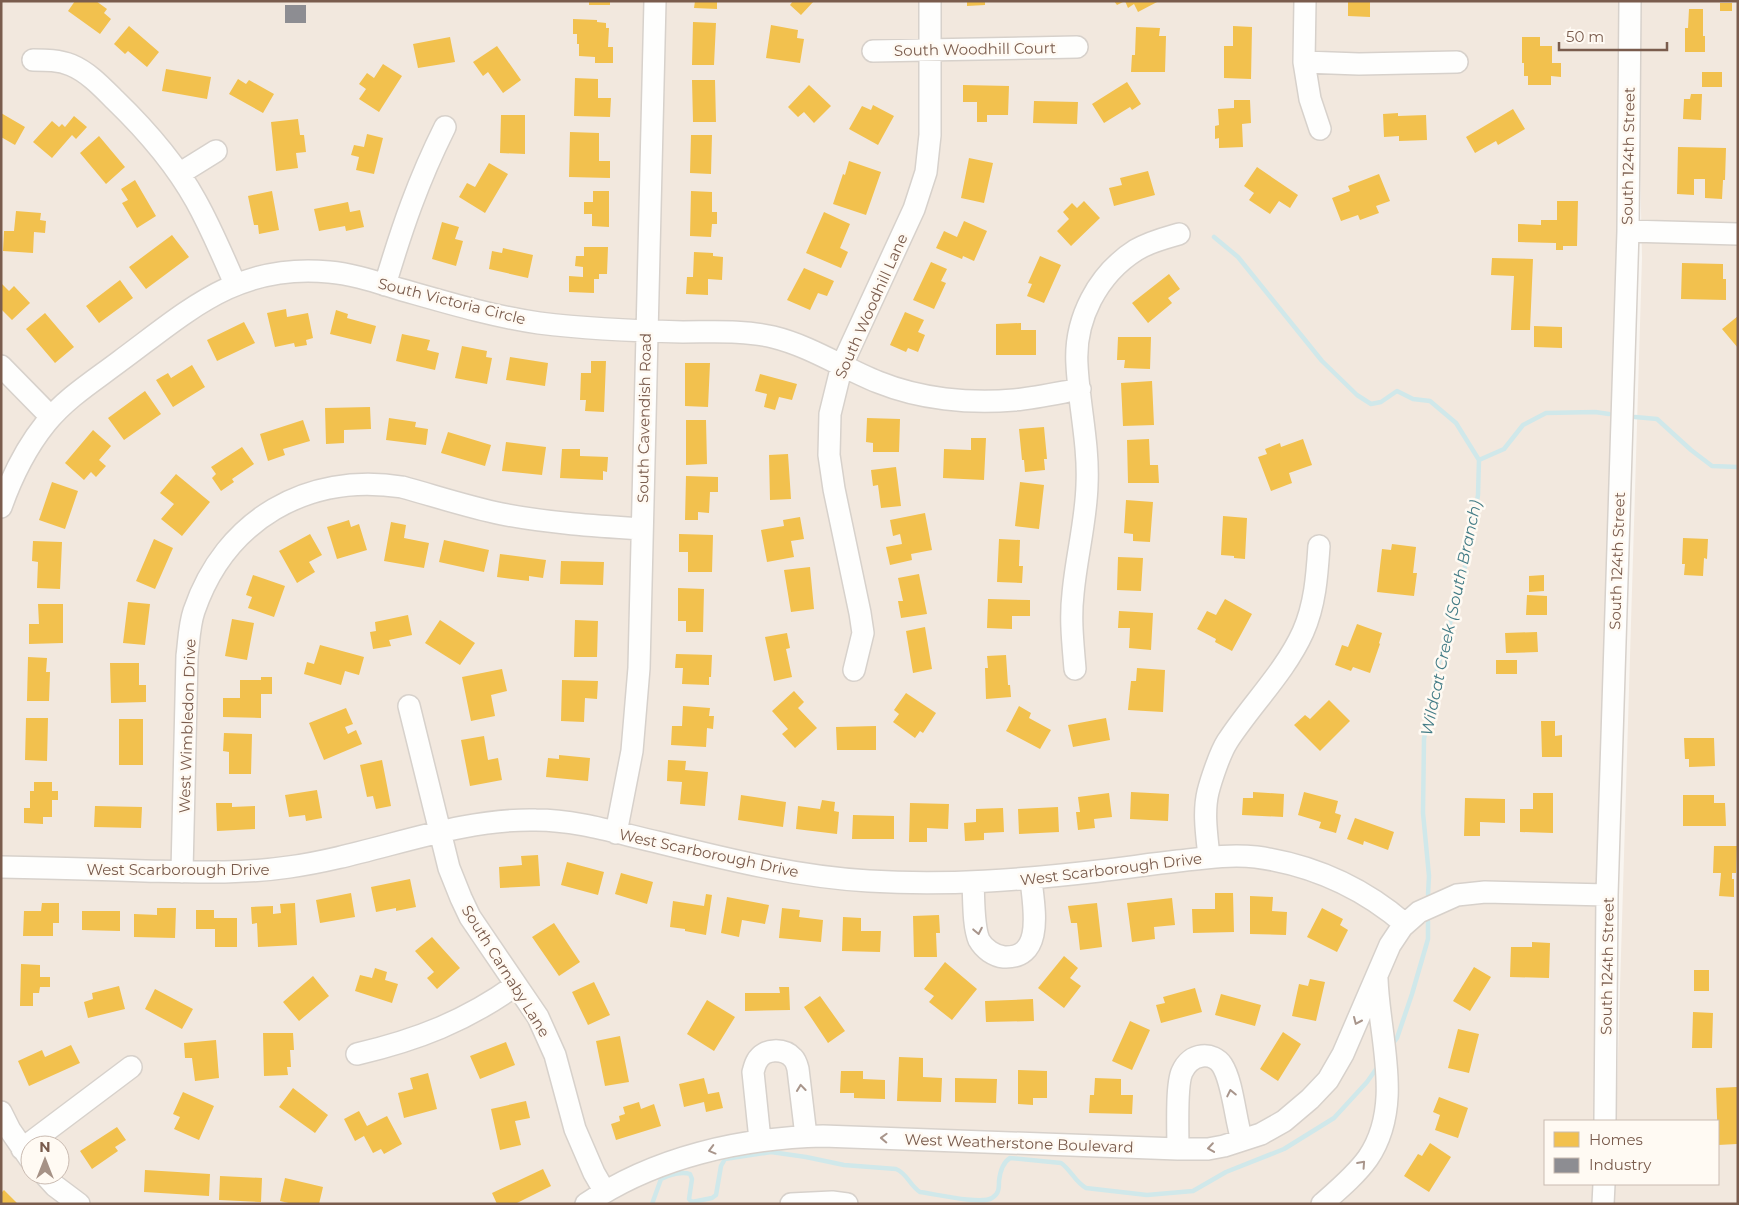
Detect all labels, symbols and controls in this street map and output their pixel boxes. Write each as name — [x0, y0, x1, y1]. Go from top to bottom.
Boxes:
scale bar — [1559, 20, 1666, 52]
text: 50 m — [1566, 27, 1604, 46]
street label: South Woodhill Court — [894, 38, 1056, 60]
street label: South 124th Street — [1617, 87, 1639, 225]
street label: South Woodhill Lane — [830, 231, 912, 381]
street label: South Victoria Circle — [376, 273, 528, 329]
street label: South Cavendish Road — [633, 333, 655, 503]
street label: South 124th Street — [1605, 492, 1629, 630]
water label: Wildcat Creek (South Branch) — [1417, 499, 1485, 737]
street label: West Wimbledon Drive — [174, 638, 200, 814]
street label: West Scarborough Drive — [617, 825, 801, 881]
street label: West Scarborough Drive — [1019, 848, 1203, 890]
street label: West Scarborough Drive — [86, 860, 270, 879]
street label: South 124th Street — [1596, 897, 1618, 1035]
street label: South Carnaby Lane — [458, 902, 554, 1040]
one-way arrow — [972, 927, 982, 935]
one-way arrow — [1353, 1016, 1364, 1025]
one-way arrow — [795, 1083, 806, 1091]
one-way arrow — [1226, 1089, 1237, 1097]
legend — [1544, 1120, 1719, 1185]
street label: West Weatherstone Boulevard — [904, 1130, 1134, 1156]
text: Homes — [1589, 1130, 1643, 1149]
one-way arrow — [880, 1133, 888, 1143]
north arrow — [20, 1135, 70, 1185]
text: N — [39, 1138, 51, 1156]
one-way arrow — [1206, 1142, 1214, 1153]
one-way arrow — [708, 1144, 717, 1155]
text: Industry — [1589, 1155, 1652, 1174]
one-way arrow — [1356, 1161, 1365, 1170]

